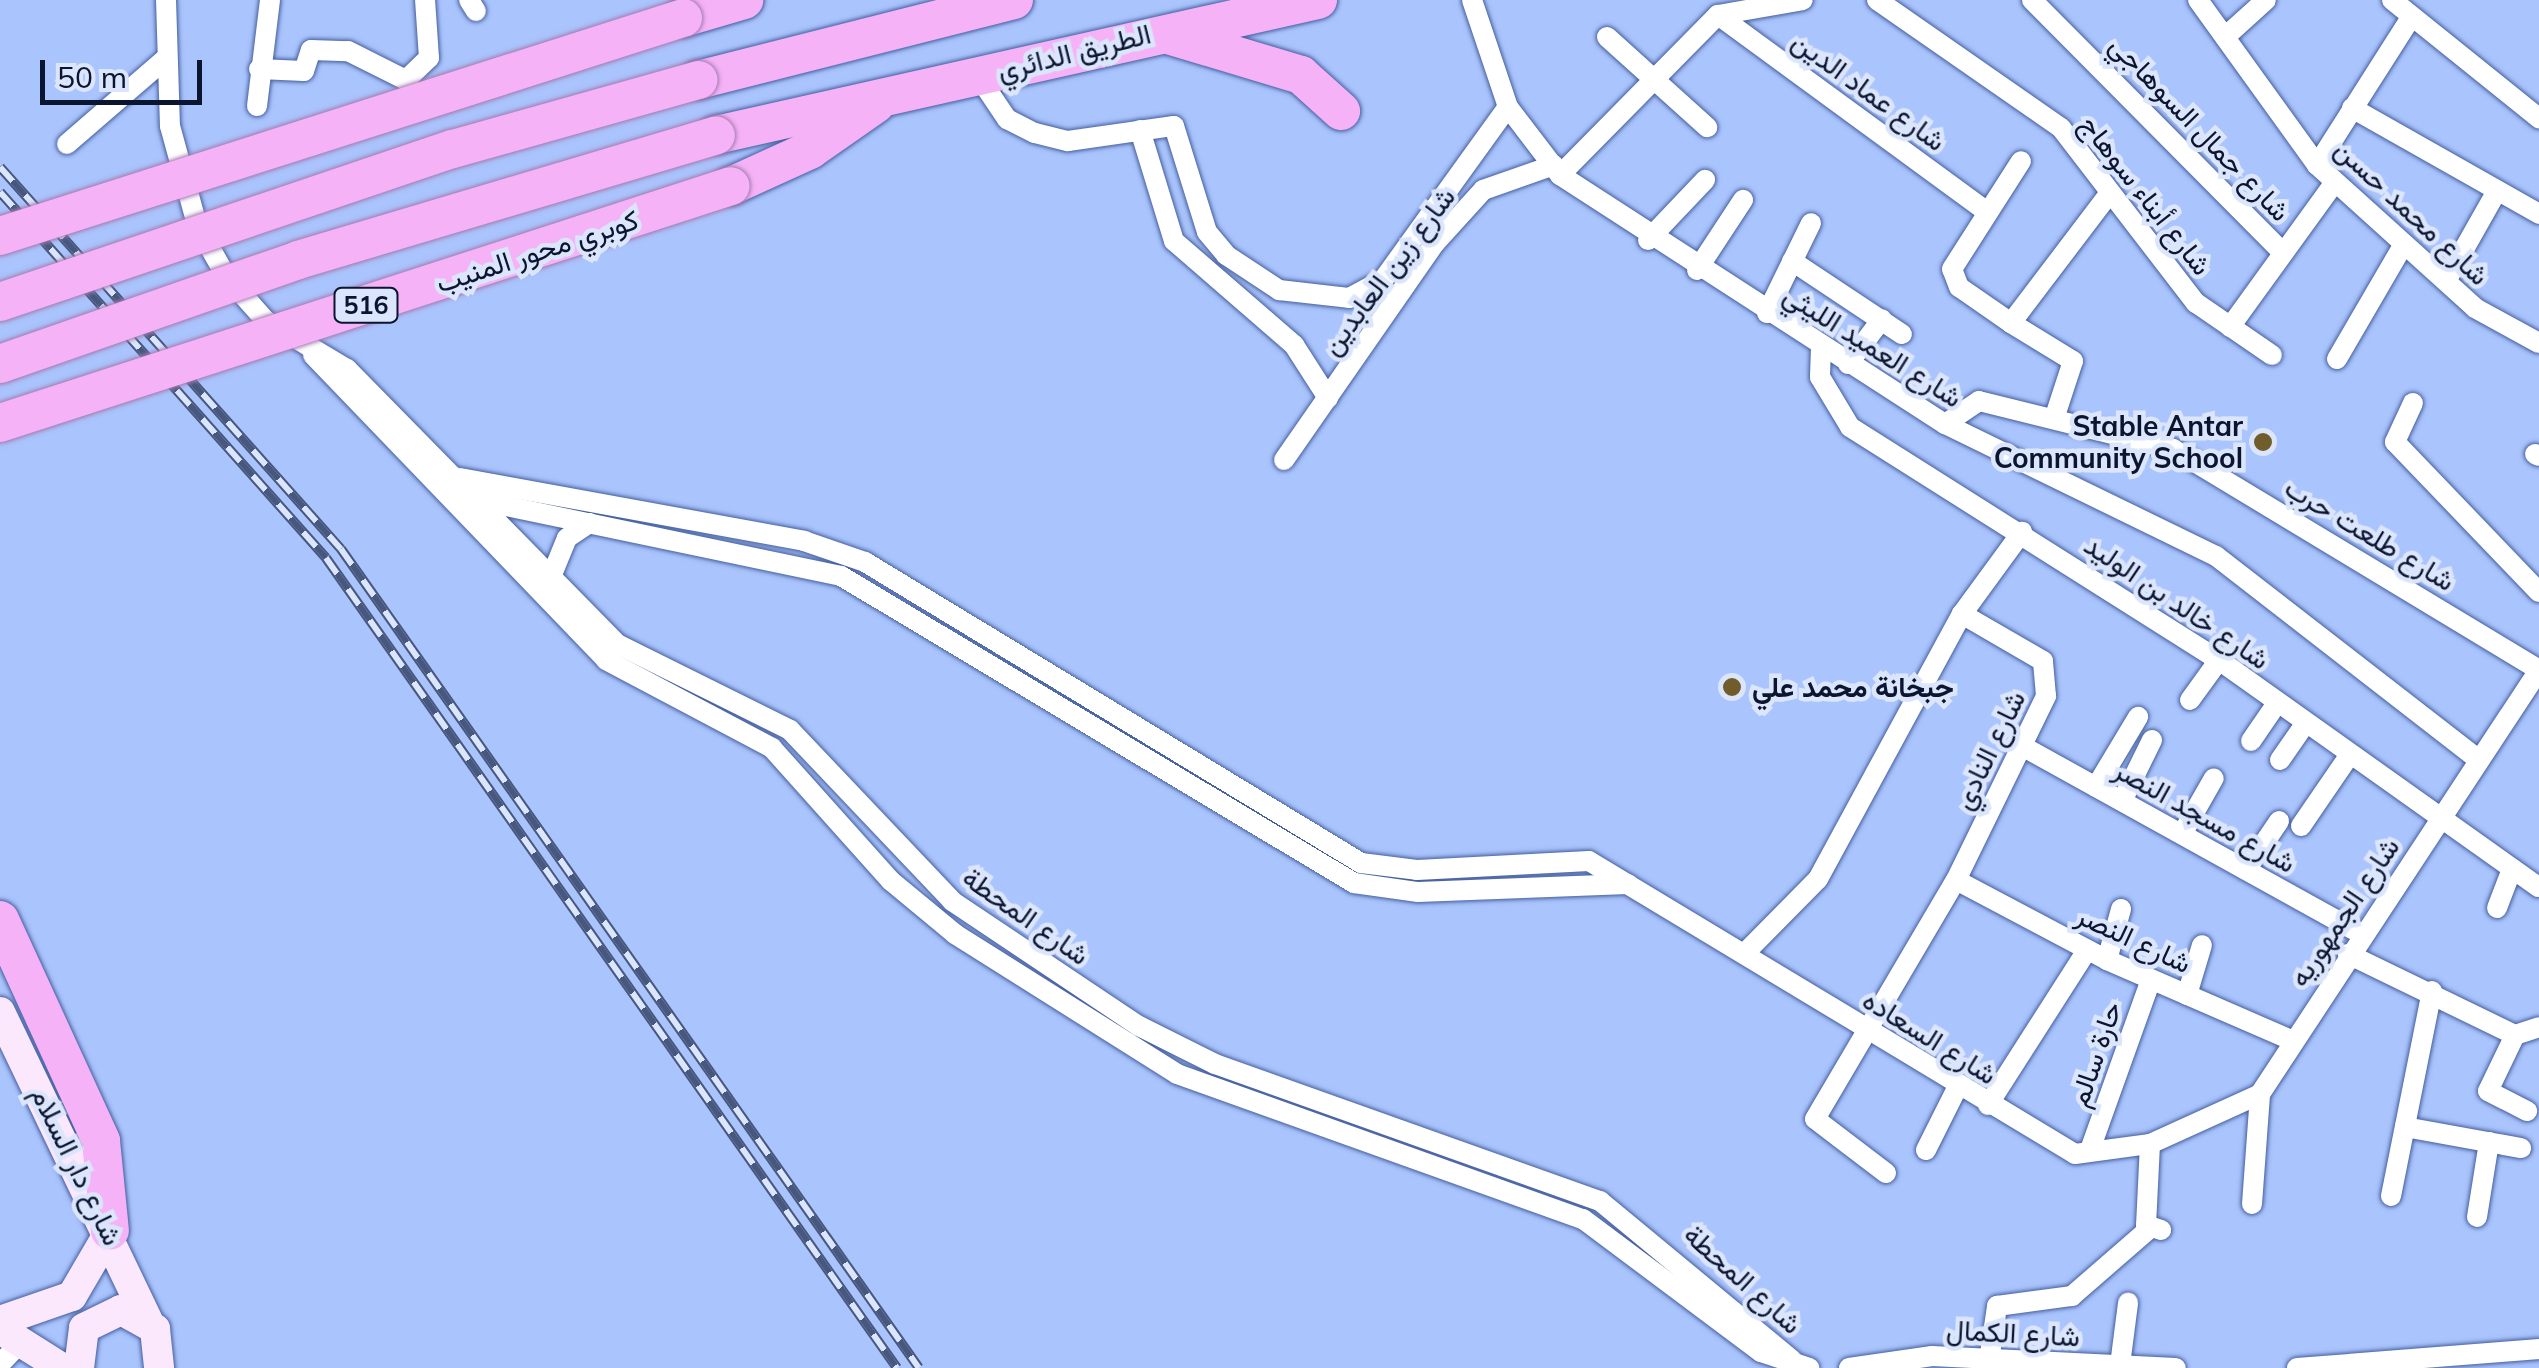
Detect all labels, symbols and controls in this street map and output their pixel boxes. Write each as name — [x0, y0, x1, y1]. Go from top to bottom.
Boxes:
street label: الطريق الدائري — [994, 17, 1154, 87]
street label: شارع عماد الدين — [1786, 24, 1952, 158]
street label: شارع جمال السوهاجي — [2103, 28, 2297, 228]
scale bar — [45, 40, 208, 102]
text: 50 m — [57, 58, 127, 96]
street label: شارع أبناء سوهاج — [2073, 108, 2219, 282]
street label: شارع محمد حسن — [2328, 132, 2496, 292]
street label: شارع زين العابدين — [1314, 180, 1462, 362]
street label: كوبري محور المنيب — [432, 202, 642, 300]
street label: شارع العميد الليثي — [1777, 278, 1969, 414]
road number: 516 — [334, 285, 398, 325]
place label: Stable Antar Community School — [1994, 409, 2243, 475]
marker: Stable Antar Community School — [2252, 431, 2274, 453]
street label: شارع طلعت حرب — [2279, 470, 2461, 598]
street label: شارع خالد بن الوليد — [2078, 528, 2276, 676]
place label: جبخانة محمد علي — [1752, 670, 1954, 704]
marker: جبخانة محمد علي — [1721, 676, 1743, 698]
street label: شارع النادي — [1946, 685, 2032, 815]
street label: شارع مسجد النصر — [2108, 752, 2302, 880]
street label: شارع الجمهوريه — [2282, 831, 2406, 993]
street label: شارع المحطة — [956, 860, 1096, 972]
street label: شارع النصر — [2071, 898, 2197, 980]
street label: شارع السعاده — [1857, 983, 2003, 1091]
street label: حارة سالم — [2061, 997, 2129, 1111]
street label: شارع دار السلام — [24, 1081, 130, 1251]
street label: شارع المحطة — [1677, 1217, 1809, 1341]
street label: شارع الكمال — [1945, 1313, 2081, 1353]

